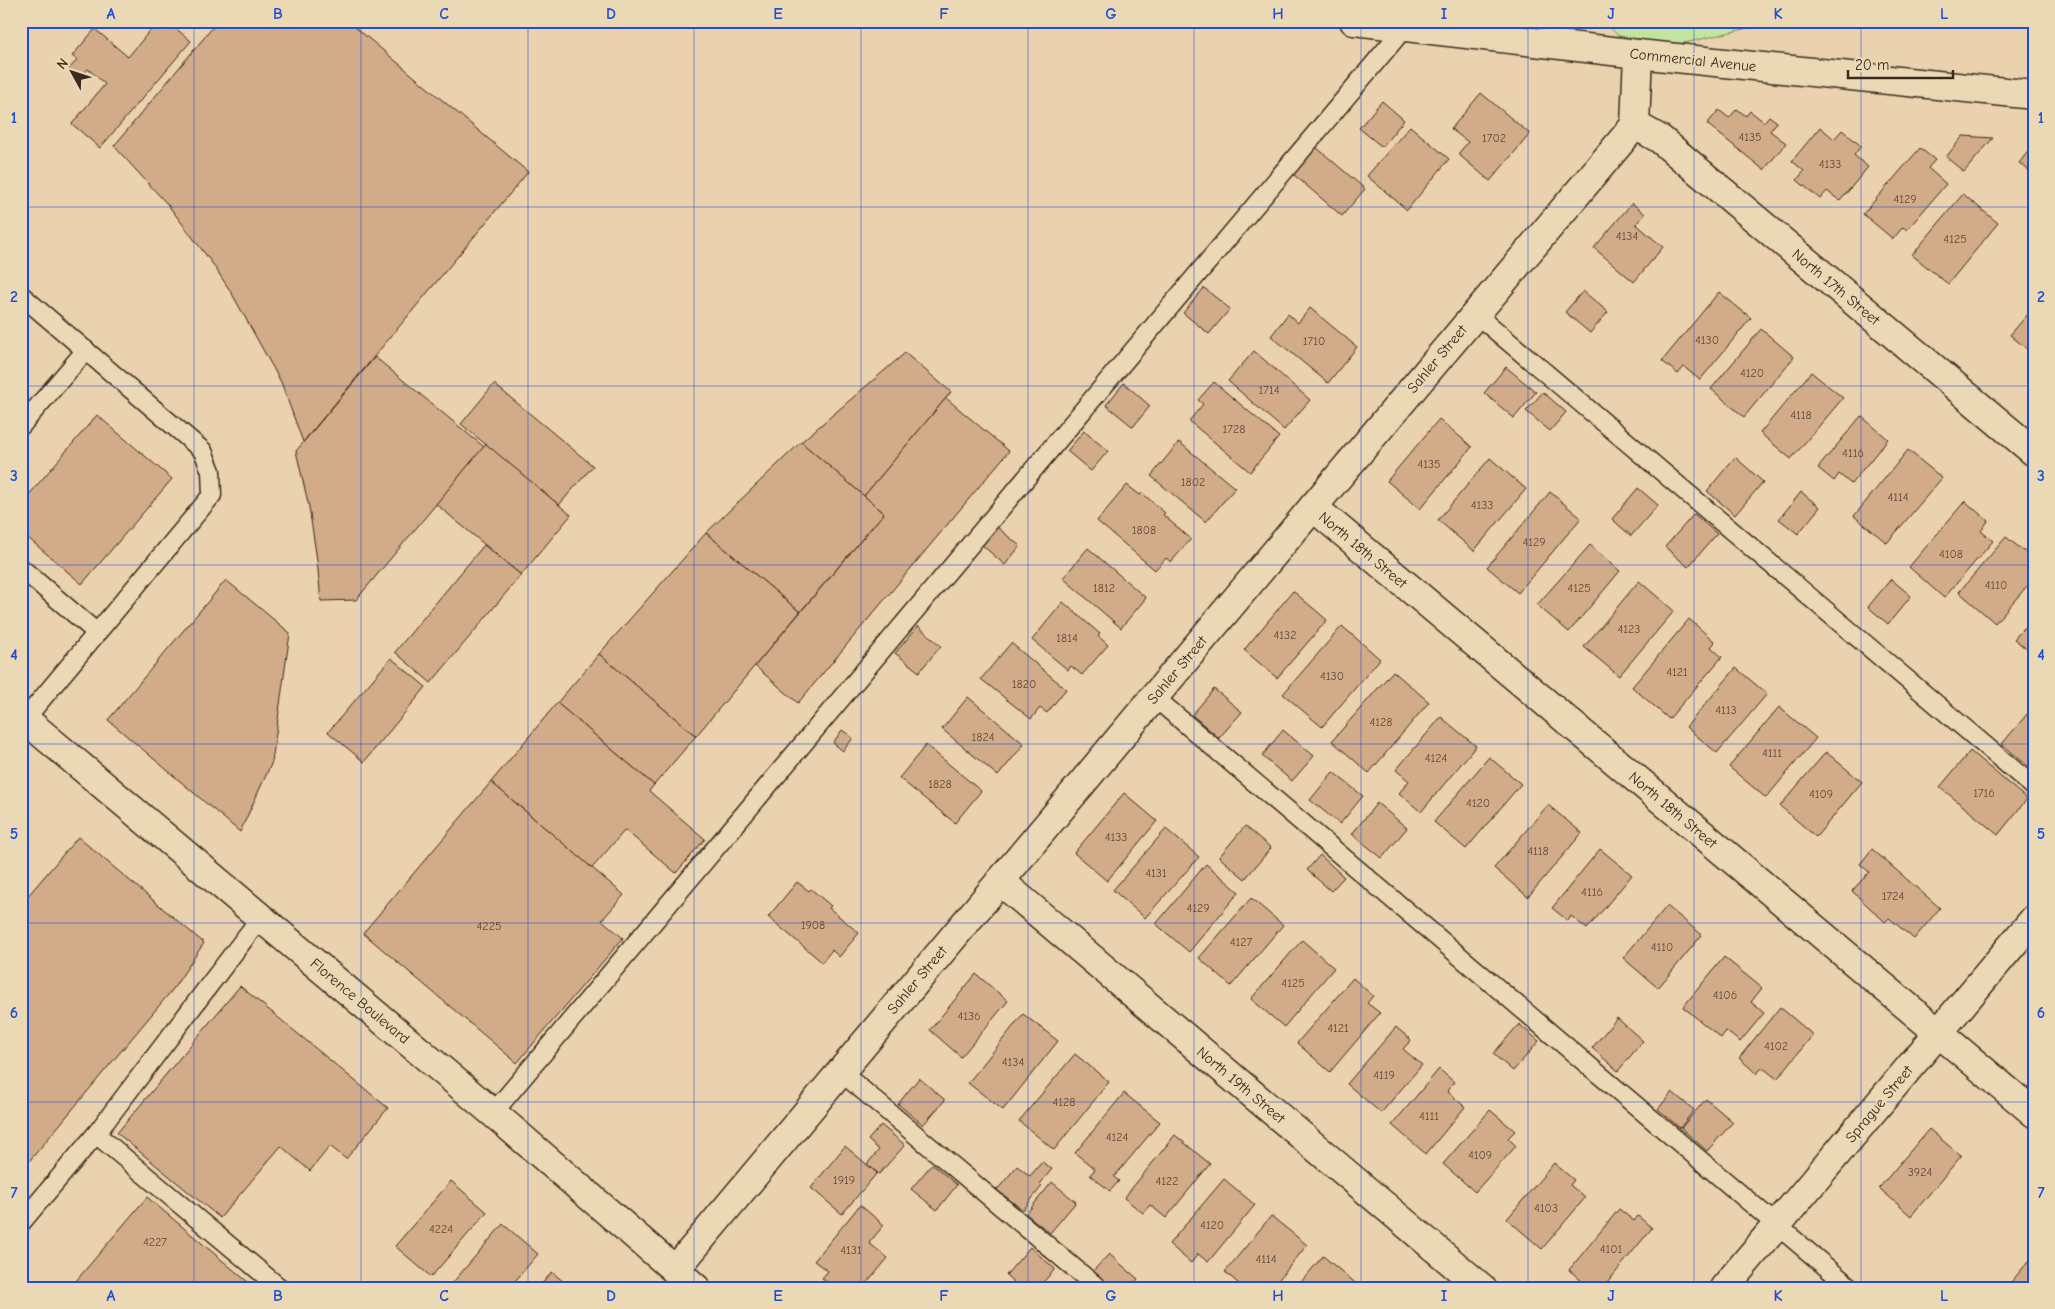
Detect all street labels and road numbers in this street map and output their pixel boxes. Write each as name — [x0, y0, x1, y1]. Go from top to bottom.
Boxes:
street label: Commercial Avenue — [1629, 44, 1758, 76]
street label: North 17th Street — [1788, 245, 1884, 329]
street label: Sahler Street — [1403, 321, 1471, 397]
street label: North 18th Street — [1315, 508, 1411, 593]
street label: Sahler Street — [1143, 632, 1211, 708]
street label: North 18th Street — [1625, 768, 1721, 853]
street label: Sahler Street — [883, 942, 951, 1018]
street label: Florence Boulevard — [307, 954, 413, 1048]
street label: North 19th Street — [1193, 1043, 1289, 1128]
street label: Sprague Street — [1841, 1061, 1917, 1146]

